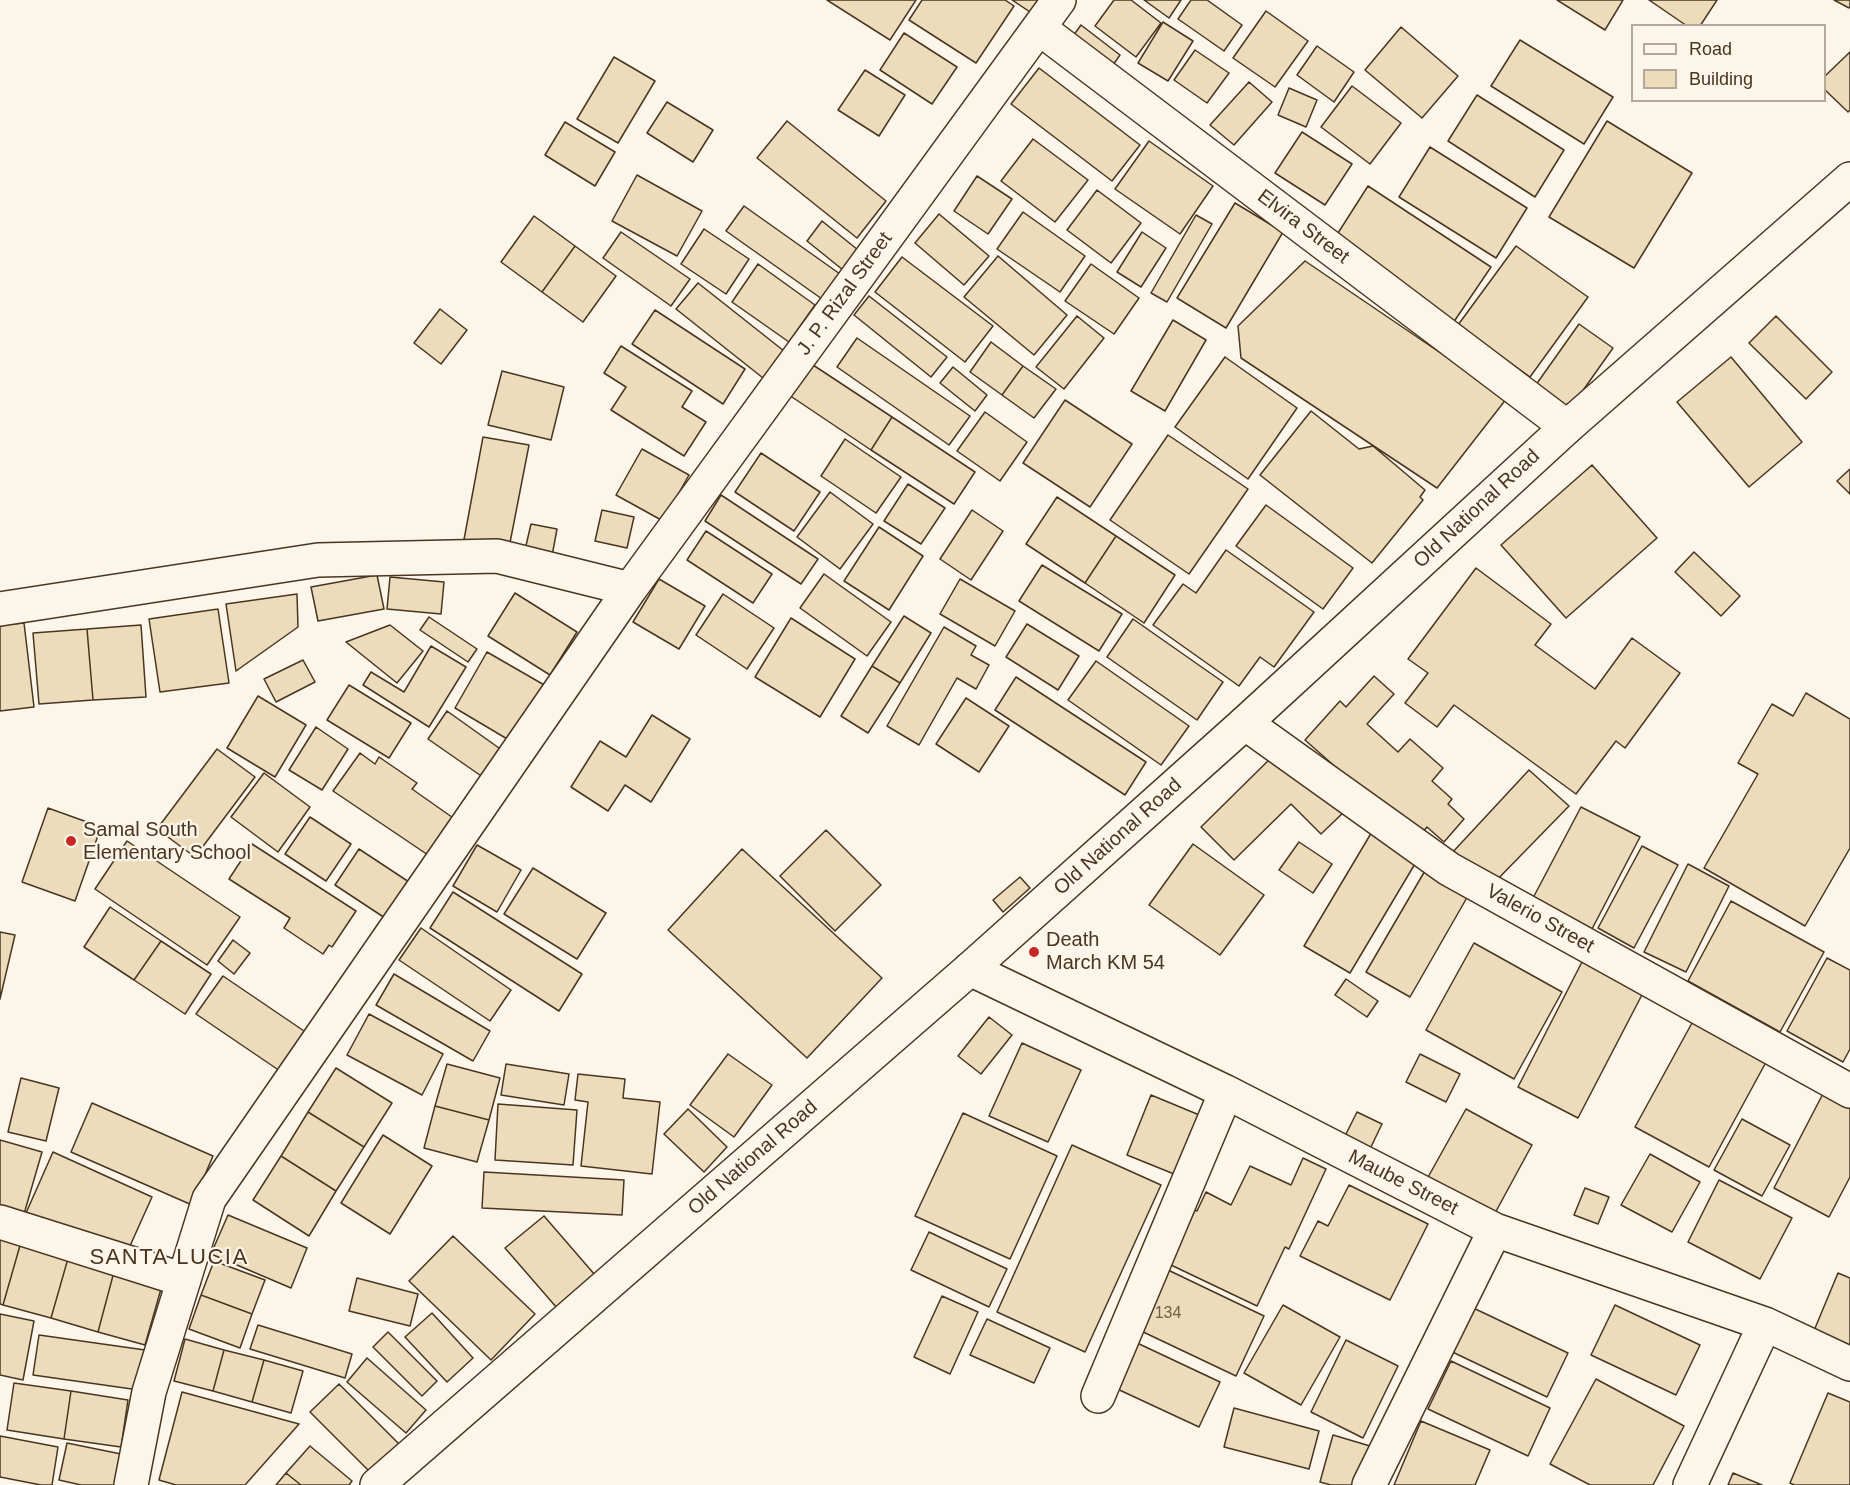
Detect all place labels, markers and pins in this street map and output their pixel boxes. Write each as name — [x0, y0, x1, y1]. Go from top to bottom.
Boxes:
place label: Samal South Elementary School — [83, 818, 251, 865]
marker: Samal South Elementary School — [64, 834, 78, 848]
place label: Death March KM 54 — [1046, 928, 1165, 975]
marker: Death March KM 54 — [1027, 945, 1041, 959]

